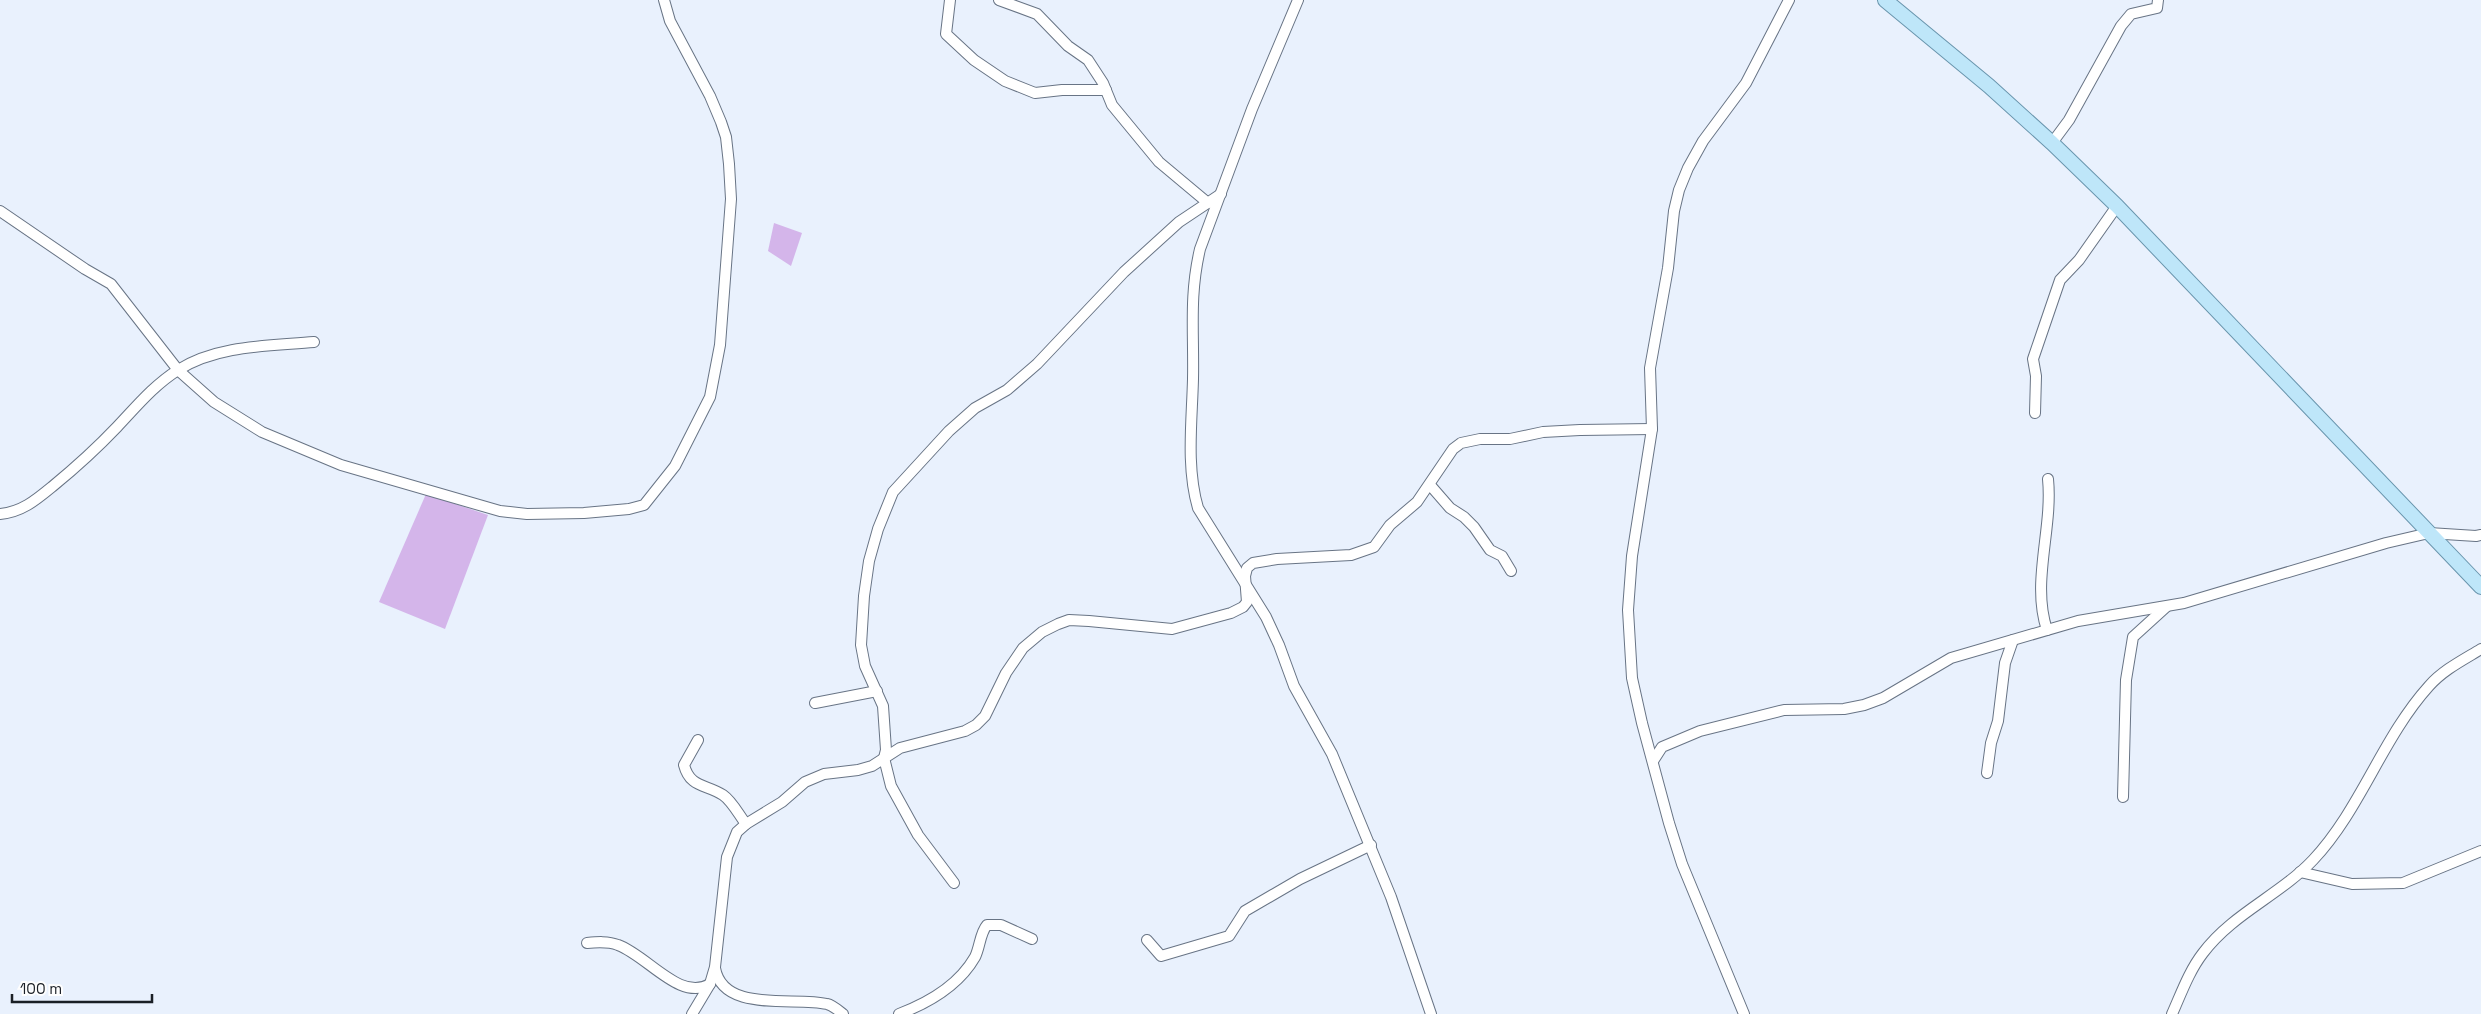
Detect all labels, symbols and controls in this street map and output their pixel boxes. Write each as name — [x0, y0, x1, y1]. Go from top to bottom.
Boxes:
scale bar — [12, 972, 152, 1004]
text: 100 m — [20, 979, 62, 998]

